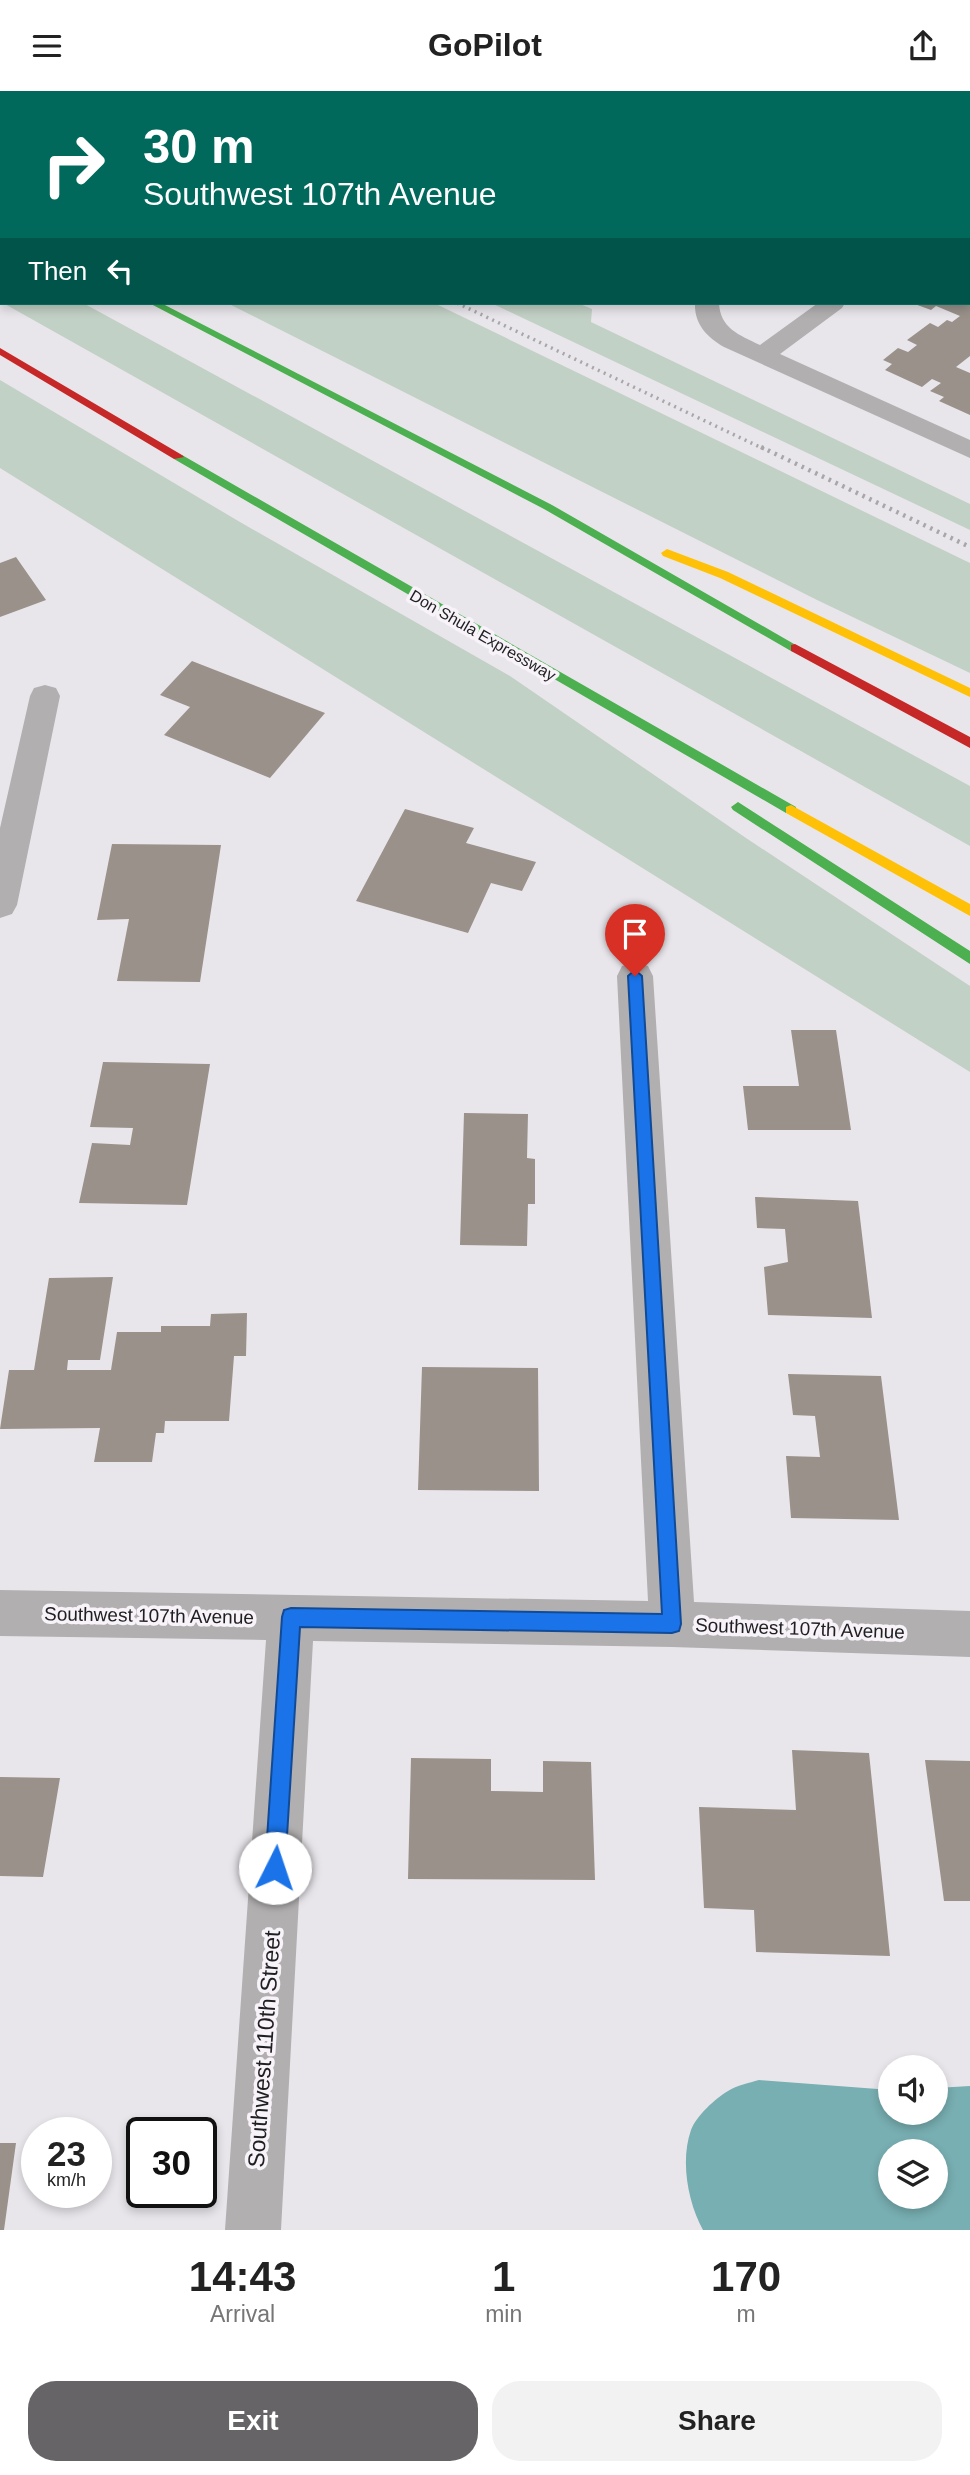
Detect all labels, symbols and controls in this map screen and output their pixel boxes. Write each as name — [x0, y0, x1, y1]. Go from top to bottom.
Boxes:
icon: menu — [28, 27, 66, 65]
text: GoPilot — [428, 27, 542, 63]
icon: share — [904, 27, 942, 65]
icon: right — [28, 119, 119, 210]
text: 30 m — [143, 119, 255, 173]
text: Southwest 107th Avenue — [143, 176, 496, 212]
icon: left — [101, 252, 139, 290]
text: Then — [28, 256, 87, 286]
street label: Don Shula Expressway — [407, 587, 559, 684]
pin — [605, 904, 665, 976]
icon: arrive — [616, 915, 654, 953]
street label: Southwest 107th Avenue — [44, 1603, 254, 1628]
street label: Southwest 107th Avenue — [695, 1614, 905, 1643]
position arrow — [238, 1831, 312, 1905]
street label: Southwest 110th Street — [243, 1929, 285, 2168]
map controls — [878, 2055, 948, 2209]
button: sound — [878, 2055, 948, 2125]
speed limit sign: 30 — [126, 2117, 217, 2208]
text: 23 — [47, 2134, 86, 2173]
button: layers — [878, 2139, 948, 2209]
text: km/h — [47, 2170, 86, 2190]
text: 14:43 — [189, 2253, 296, 2300]
text: 1 — [492, 2253, 515, 2300]
text: 170 — [711, 2253, 781, 2300]
text: Arrival — [210, 2301, 275, 2327]
text: min — [485, 2301, 522, 2327]
text: m — [737, 2301, 756, 2327]
button: Exit — [28, 2381, 478, 2461]
button: Share — [492, 2381, 942, 2461]

